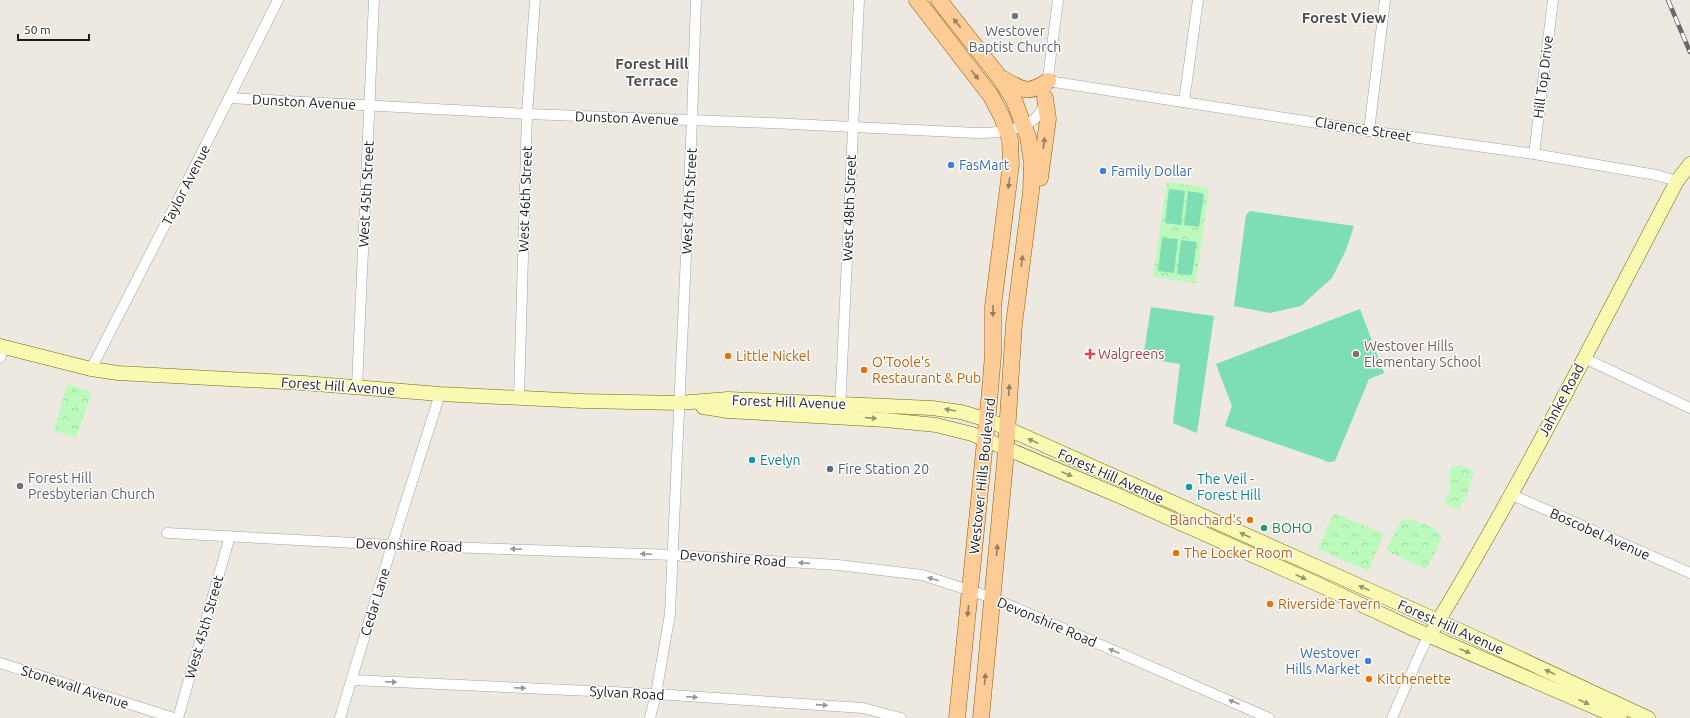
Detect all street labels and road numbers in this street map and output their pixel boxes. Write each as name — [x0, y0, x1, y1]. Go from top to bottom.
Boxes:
street label: Hill Top Drive — [1530, 35, 1556, 119]
street label: Dunston Avenue — [252, 91, 356, 113]
street label: Dunston Avenue — [575, 108, 679, 128]
street label: Clarence Street — [1314, 114, 1413, 145]
street label: West 45th Street — [355, 140, 377, 248]
street label: Taylor Avenue — [159, 142, 213, 228]
street label: West 46th Street — [515, 145, 535, 253]
street label: West 47th Street — [678, 147, 700, 255]
street label: West 48th Street — [839, 154, 859, 262]
street label: Jahnke Road — [1535, 361, 1587, 439]
street label: Forest Hill Avenue — [280, 374, 396, 398]
street label: Forest Hill Avenue — [732, 392, 846, 412]
street label: Westover Hills Boulevard — [966, 397, 998, 555]
street label: Forest Hill Avenue — [1056, 445, 1166, 507]
street label: Boscobel Avenue — [1548, 505, 1652, 563]
street label: Devonshire Road — [355, 535, 463, 555]
street label: Devonshire Road — [679, 546, 787, 570]
street label: Cedar Lane — [357, 566, 393, 638]
street label: West 45th Street — [182, 573, 227, 681]
street label: Devonshire Road — [995, 594, 1099, 650]
street label: Forest Hill Avenue — [1396, 596, 1506, 658]
street label: Stonewall Avenue — [19, 662, 131, 712]
street label: Sylvan Road — [589, 683, 665, 703]

